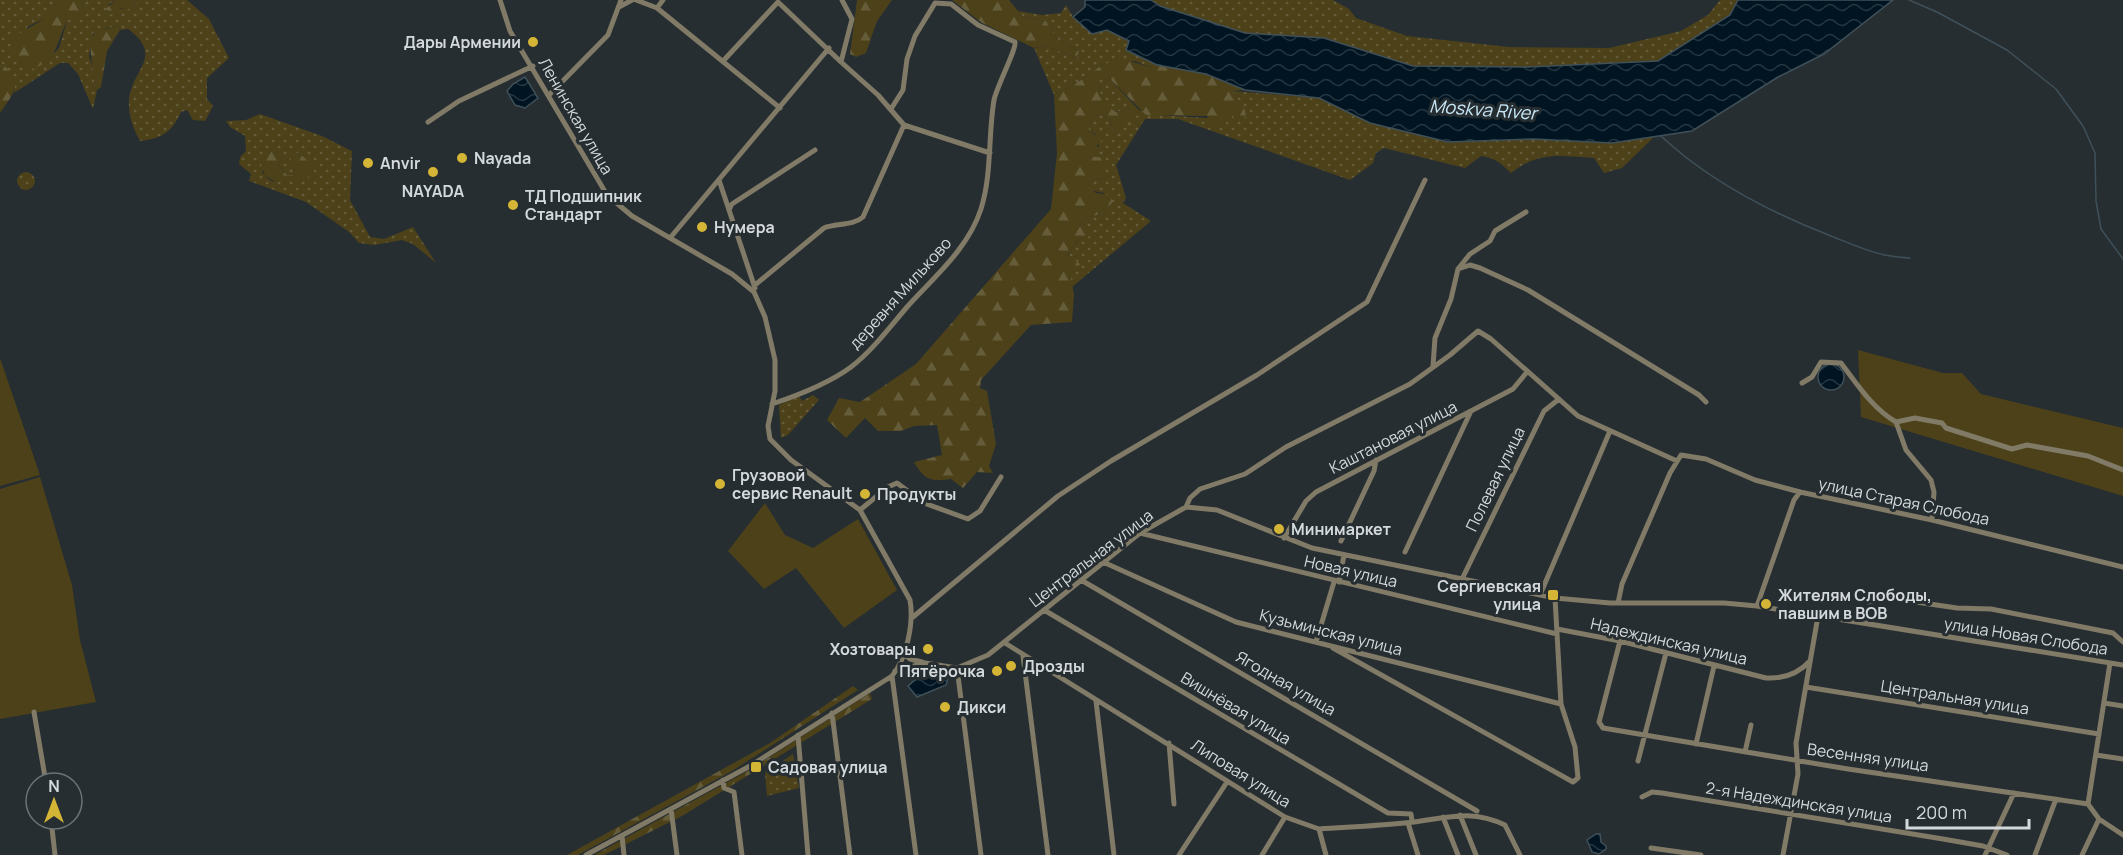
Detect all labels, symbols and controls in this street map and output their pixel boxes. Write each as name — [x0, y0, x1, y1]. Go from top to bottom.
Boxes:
place label: Дары Армении — [404, 31, 521, 53]
marker: Дары Армении — [526, 35, 540, 49]
street label: Ленинская улица — [534, 54, 618, 178]
water label: Moskva River — [1429, 93, 1540, 125]
place label: Nayada — [474, 147, 531, 169]
marker: Nayada — [455, 151, 469, 165]
place label: Anvir — [380, 152, 420, 174]
marker: Anvir — [361, 156, 375, 170]
marker: NAYADA — [426, 165, 440, 179]
place label: NAYADA — [402, 180, 464, 202]
place label: ТД Подшипник Стандарт — [525, 185, 642, 225]
marker: ТД Подшипник Стандарт — [506, 198, 520, 212]
place label: Нумера — [714, 216, 775, 238]
marker: Нумера — [695, 220, 709, 234]
street label: деревня Мильково — [844, 232, 956, 354]
street label: Каштановая улица — [1325, 395, 1461, 479]
street label: Полевая улица — [1460, 423, 1530, 535]
place label: Грузовой сервис Renault — [732, 464, 852, 504]
street label: улица Старая Слобода — [1816, 472, 1992, 530]
marker: Грузовой сервис Renault — [713, 477, 727, 491]
place label: Продукты — [877, 483, 956, 505]
marker: Продукты — [858, 487, 872, 501]
street label: Центральная улица — [1025, 504, 1157, 612]
place label: Минимаркет — [1291, 518, 1391, 540]
marker: Минимаркет — [1272, 522, 1286, 536]
street label: Новая улица — [1302, 550, 1400, 592]
place label: Сергиевская улица — [1437, 575, 1541, 615]
place label: Жителям Слободы, павшим в ВОВ — [1778, 584, 1932, 624]
marker: Сергиевская улица — [1546, 588, 1560, 602]
marker: Жителям Слободы, павшим в ВОВ — [1759, 597, 1773, 611]
street label: Кузьминская улица — [1257, 604, 1405, 660]
street label: Надеждинская улица — [1588, 612, 1750, 670]
street label: улица Новая Слобода — [1942, 612, 2110, 660]
place label: Хозтовары — [830, 638, 916, 660]
marker: Хозтовары — [921, 642, 935, 656]
street label: Ягодная улица — [1232, 645, 1340, 721]
place label: Дрозды — [1023, 655, 1085, 677]
marker: Дрозды — [1004, 659, 1018, 673]
place label: Пятёрочка — [899, 660, 985, 682]
marker: Пятёрочка — [990, 664, 1004, 678]
street label: Вишнёвая улица — [1177, 666, 1295, 750]
street label: Центральная улица — [1879, 674, 2031, 720]
place label: Дикси — [957, 696, 1006, 718]
marker: Дикси — [938, 700, 952, 714]
street label: Липовая улица — [1187, 734, 1295, 812]
street label: Весенняя улица — [1806, 738, 1930, 776]
place label: Садовая улица — [768, 756, 887, 778]
marker: Садовая улица — [749, 760, 763, 774]
north arrow — [24, 771, 84, 831]
text: N — [48, 775, 60, 797]
street label: 2-я Надеждинская улица — [1704, 776, 1894, 828]
scale bar — [1907, 792, 2028, 830]
text: 200 m — [1916, 800, 1967, 824]

